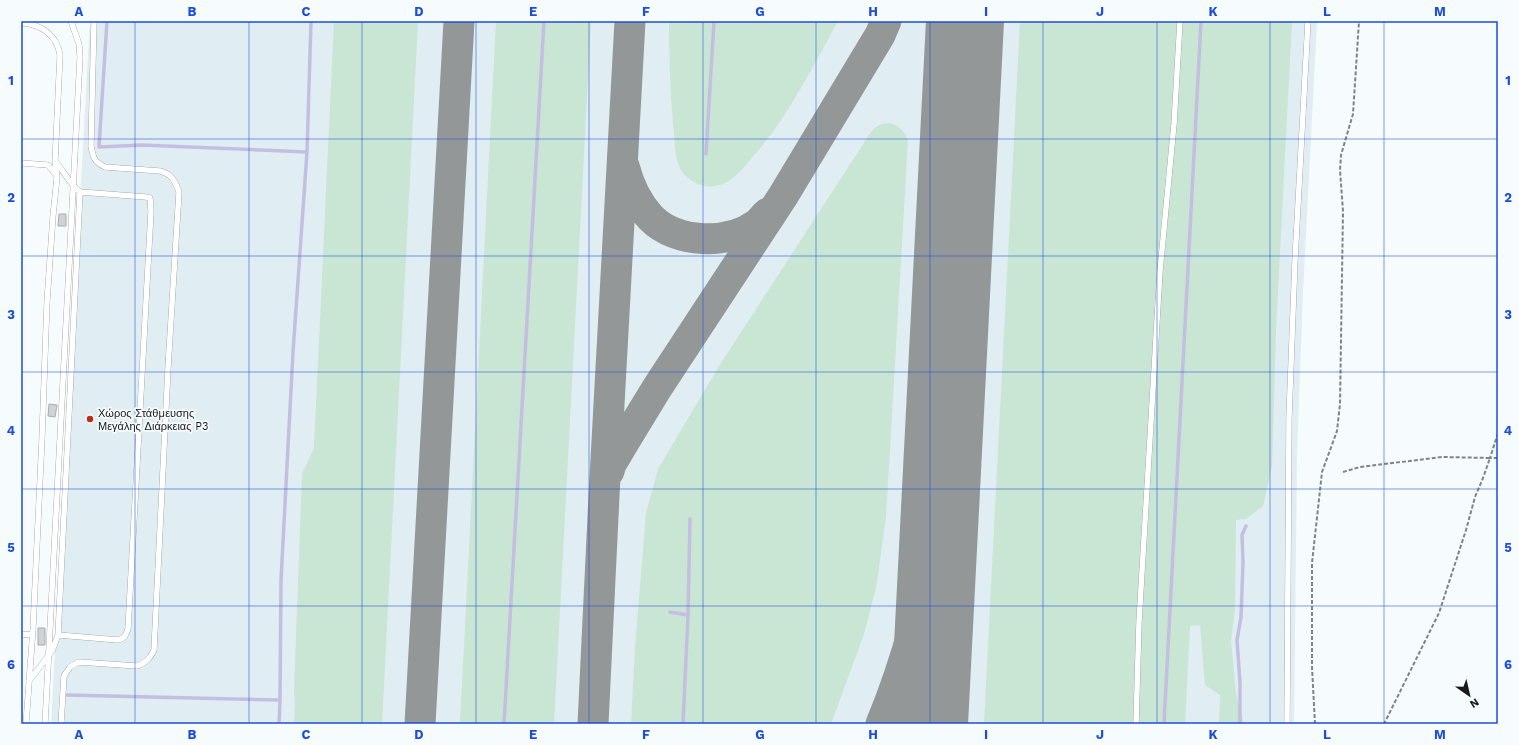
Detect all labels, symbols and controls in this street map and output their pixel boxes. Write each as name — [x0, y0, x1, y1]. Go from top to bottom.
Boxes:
text: A — [75, 4, 84, 19]
text: B — [188, 4, 197, 19]
text: C — [302, 4, 311, 19]
text: D — [414, 4, 424, 19]
text: E — [529, 4, 537, 19]
text: F — [642, 4, 650, 19]
text: G — [755, 4, 765, 19]
text: H — [868, 4, 878, 19]
text: I — [984, 4, 988, 19]
text: J — [1096, 4, 1104, 19]
text: K — [1208, 4, 1218, 19]
text: L — [1323, 4, 1331, 19]
text: M — [1434, 4, 1446, 19]
text: 1 — [8, 73, 14, 88]
text: 1 — [1505, 73, 1511, 88]
text: 2 — [7, 190, 15, 205]
text: 2 — [1504, 190, 1512, 205]
text: 3 — [7, 307, 15, 322]
text: 3 — [1504, 307, 1512, 322]
place label: Χώρος Στάθμευσης Μεγάλης Διάρκειας P3 — [98, 407, 208, 433]
marker: Χώρος Στάθμευσης Μεγάλης Διάρκειας P3 — [85, 414, 95, 424]
text: 4 — [7, 423, 16, 438]
text: 4 — [1504, 423, 1513, 438]
text: 5 — [7, 540, 15, 555]
text: 5 — [1504, 540, 1512, 555]
text: 6 — [7, 657, 15, 672]
text: 6 — [1504, 657, 1512, 672]
north arrow — [1449, 675, 1489, 715]
text: N — [1467, 695, 1481, 711]
text: A — [75, 727, 84, 742]
text: B — [188, 727, 197, 742]
text: C — [302, 727, 311, 742]
text: D — [414, 727, 424, 742]
text: E — [529, 727, 537, 742]
text: F — [642, 727, 650, 742]
text: G — [755, 727, 765, 742]
text: H — [868, 727, 878, 742]
text: I — [984, 727, 988, 742]
text: J — [1096, 727, 1104, 742]
text: K — [1208, 727, 1218, 742]
text: L — [1323, 727, 1331, 742]
text: M — [1434, 727, 1446, 742]

